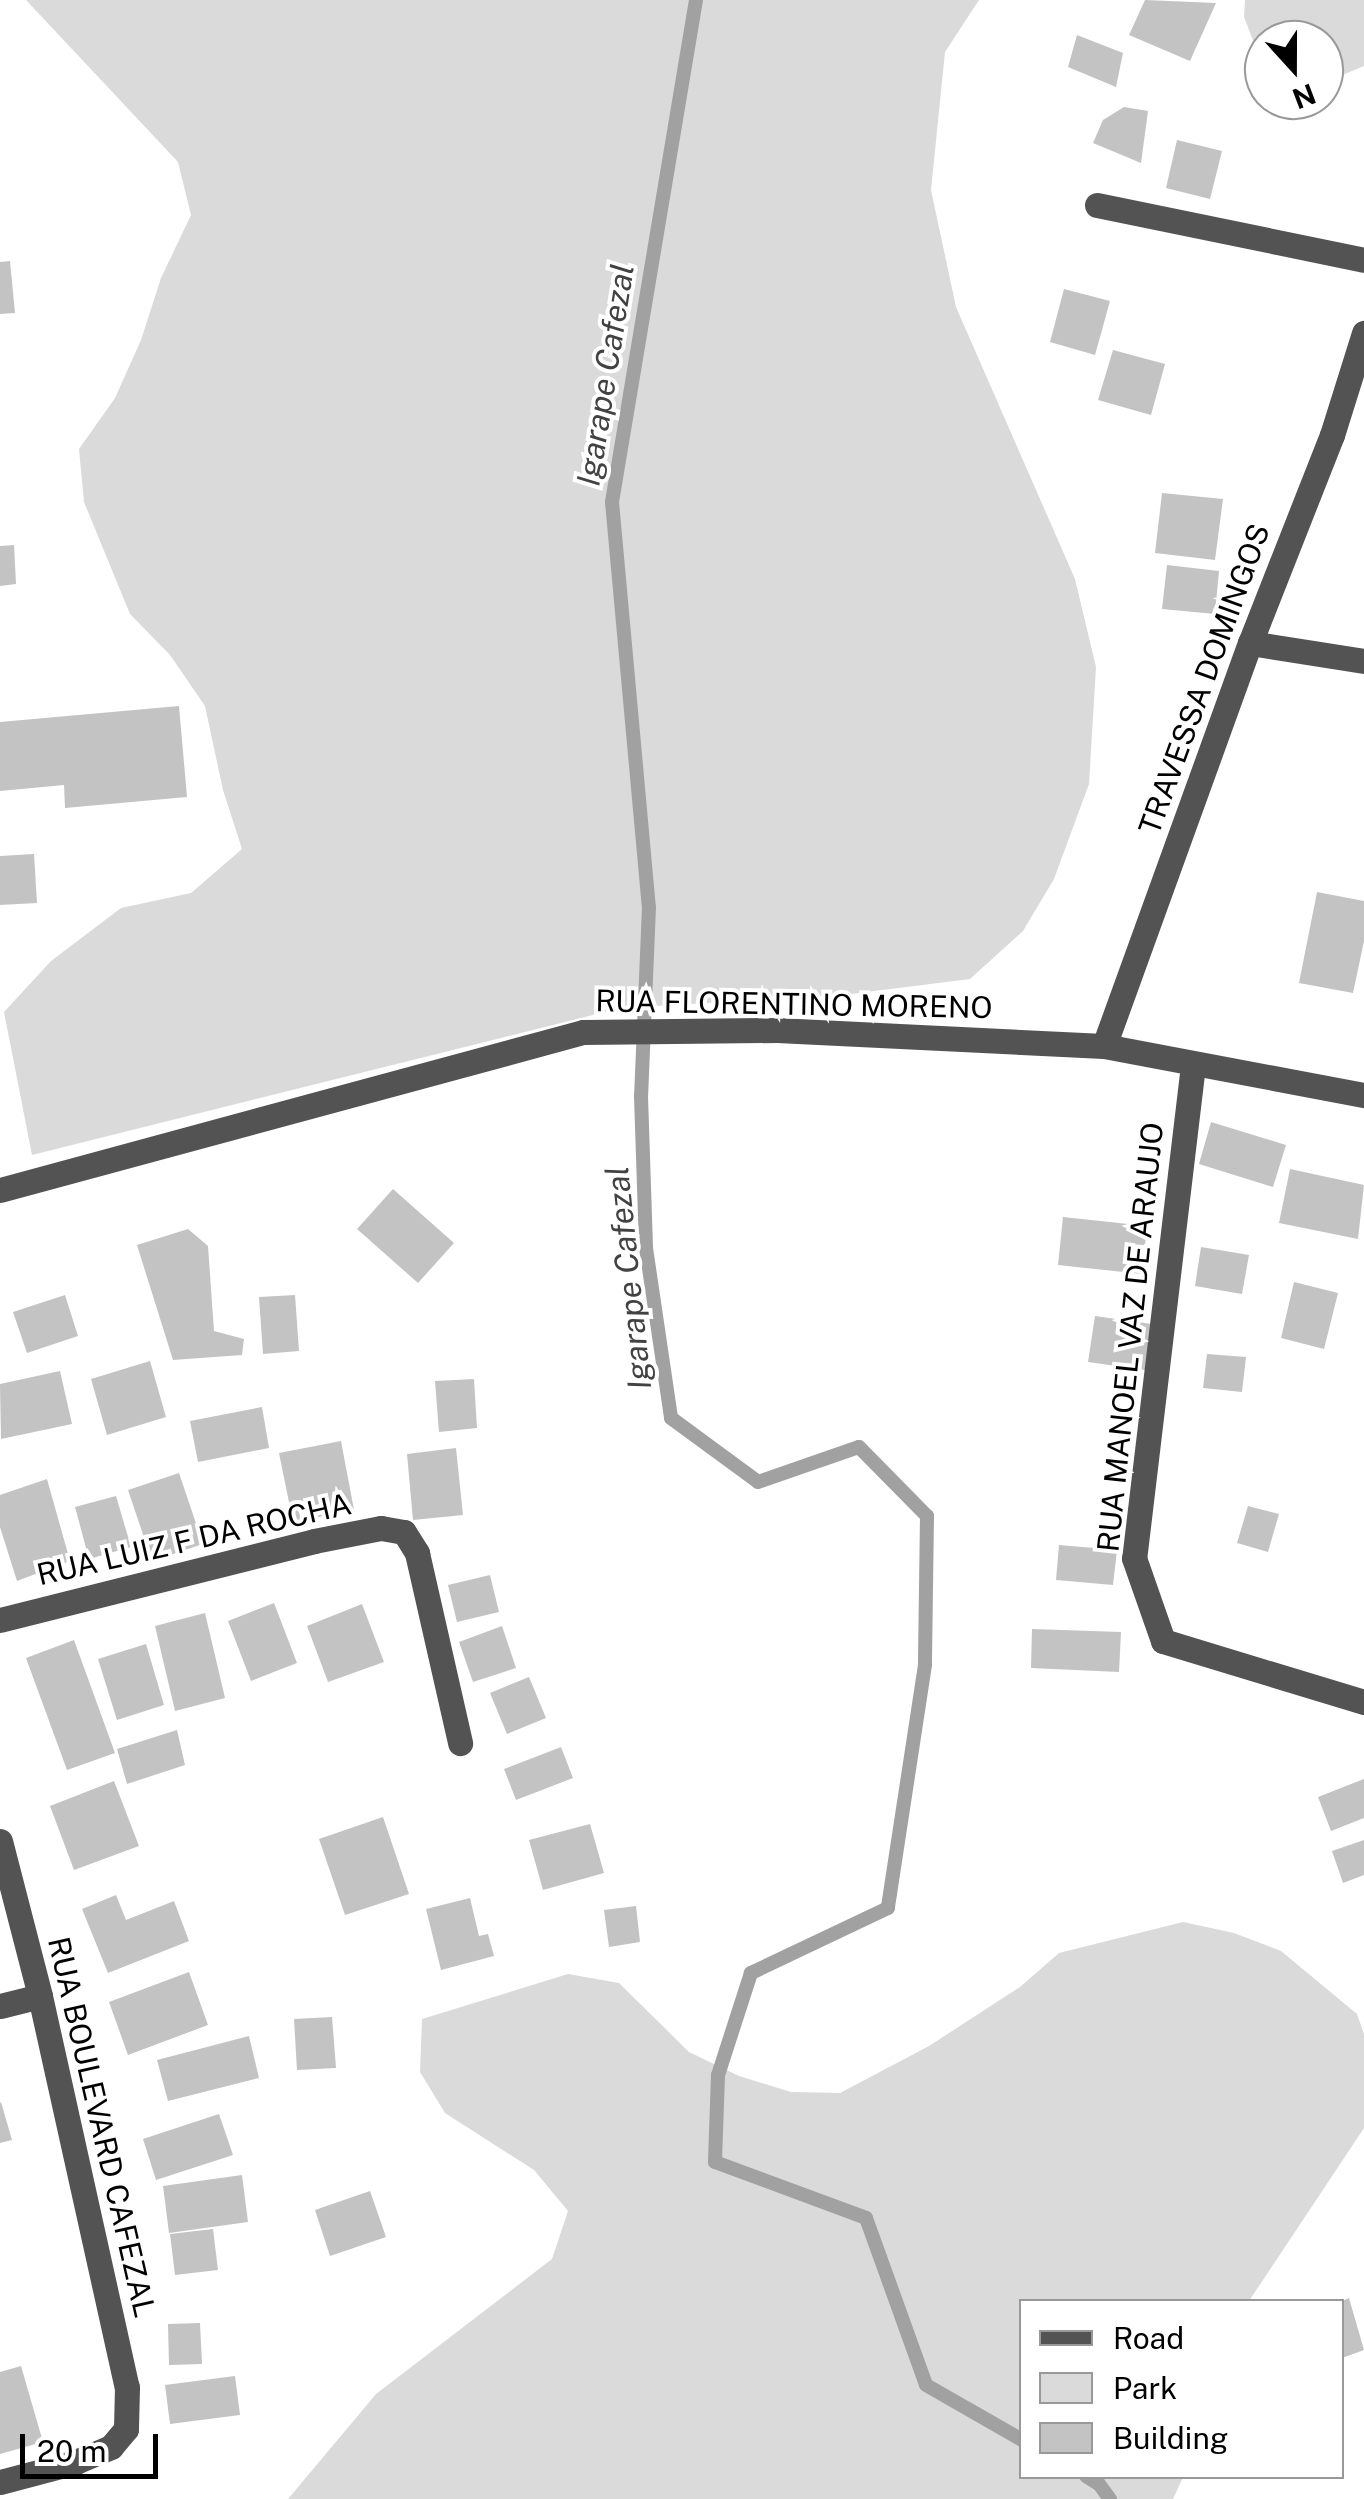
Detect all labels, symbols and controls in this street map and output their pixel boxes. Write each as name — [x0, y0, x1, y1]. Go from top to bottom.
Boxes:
north arrow — [1244, 20, 1344, 120]
text: N — [1288, 77, 1320, 116]
water label: Igarape Cafezal — [569, 261, 643, 489]
street label: TRAVESSA DOMINGOS — [1131, 519, 1277, 839]
street label: RUA FLORENTINO MORENO — [595, 983, 993, 1025]
street label: RUA MANOEL VAZ DE ARAUJO — [1090, 1120, 1170, 1554]
water label: Igarape Cafezal — [598, 1164, 660, 1392]
street label: RUA LUIZ F DA ROCHA — [33, 1485, 355, 1593]
street label: RUA BOULEVARD CAFEZAL — [41, 1933, 163, 2321]
legend — [1019, 2299, 1344, 2479]
text: Road — [1113, 2320, 1184, 2356]
text: Park — [1113, 2370, 1177, 2406]
scale bar — [25, 2414, 162, 2476]
text: Building — [1113, 2420, 1228, 2456]
text: 20 m — [37, 2433, 106, 2469]

